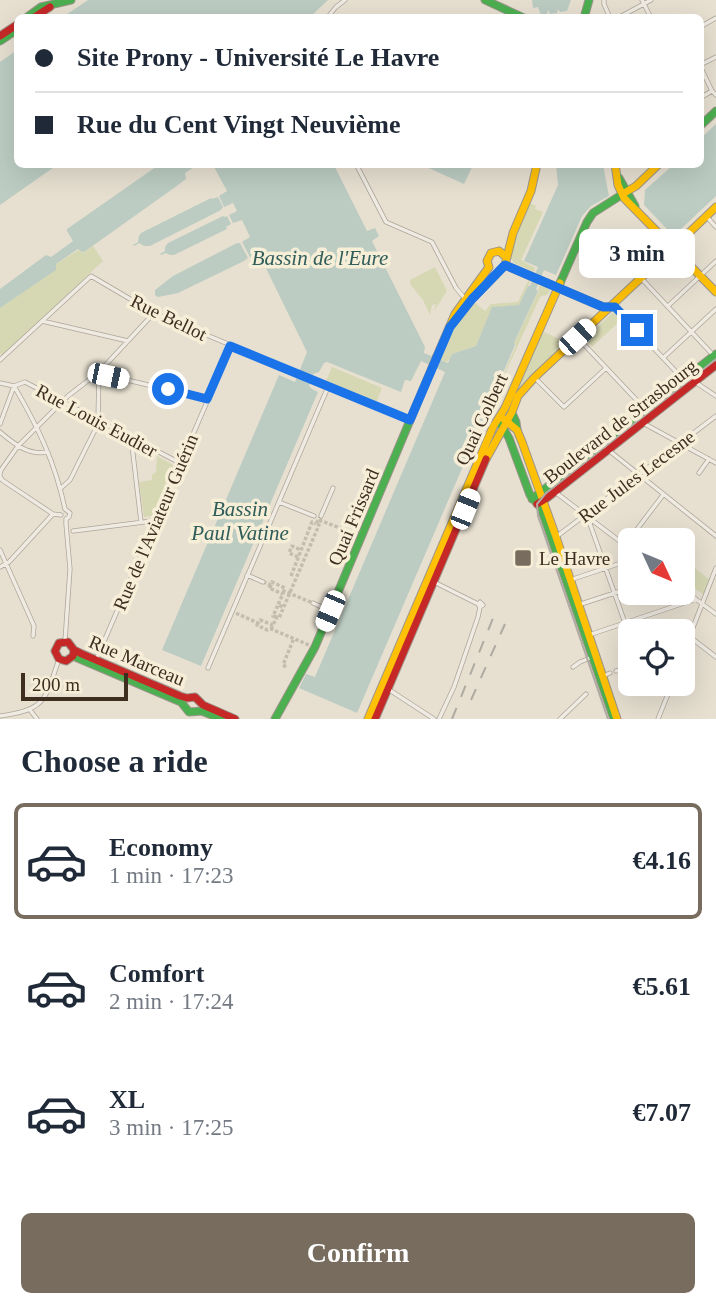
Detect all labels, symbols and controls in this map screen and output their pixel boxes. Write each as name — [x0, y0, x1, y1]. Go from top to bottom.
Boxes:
text: Site Prony - Université Le Havre — [77, 43, 439, 72]
text: Rue du Cent Vingt Neuvième — [77, 110, 401, 139]
callout: 3 min — [579, 229, 695, 278]
text: 3 min — [609, 241, 665, 266]
water label: Bassin de l'Eure — [252, 246, 388, 270]
street label: Rue Bellot — [127, 290, 211, 345]
route end — [621, 314, 653, 346]
car — [555, 315, 600, 359]
street label: Boulevard de Strasbourg — [540, 355, 701, 488]
car — [86, 361, 131, 391]
street label: Quai Colbert — [451, 369, 512, 468]
route start — [152, 373, 184, 405]
street label: Rue Louis Eudier — [33, 380, 161, 461]
street label: Rue Jules Lecesne — [574, 426, 699, 527]
street label: Rue de l'Aviateur Guérin — [109, 431, 202, 613]
street label: Quai Frissard — [324, 465, 383, 569]
car — [448, 486, 483, 532]
water label: Bassin Paul Vatine — [190, 497, 289, 545]
north arrow — [618, 528, 695, 606]
map controls — [618, 528, 695, 696]
marker: Le Havre — [513, 548, 533, 568]
place label: Le Havre — [539, 548, 610, 569]
car — [313, 588, 348, 634]
button: locate — [618, 619, 695, 696]
street label: Rue Marceau — [86, 631, 188, 690]
scale bar — [21, 670, 128, 702]
text: 200 m — [32, 674, 80, 695]
text: Choose a ride — [21, 743, 208, 779]
icon: car — [25, 830, 88, 893]
text: Economy — [109, 833, 213, 862]
text: €4.16 — [633, 846, 691, 875]
text: 1 min · 17:23 — [109, 863, 234, 888]
icon: car — [25, 956, 88, 1019]
text: Comfort — [109, 959, 204, 988]
text: €5.61 — [633, 972, 691, 1001]
text: 2 min · 17:24 — [109, 989, 234, 1014]
icon: car — [25, 1082, 88, 1145]
text: XL — [109, 1085, 145, 1114]
text: €7.07 — [633, 1098, 691, 1127]
text: 3 min · 17:25 — [109, 1115, 234, 1140]
button: Confirm — [21, 1213, 695, 1293]

